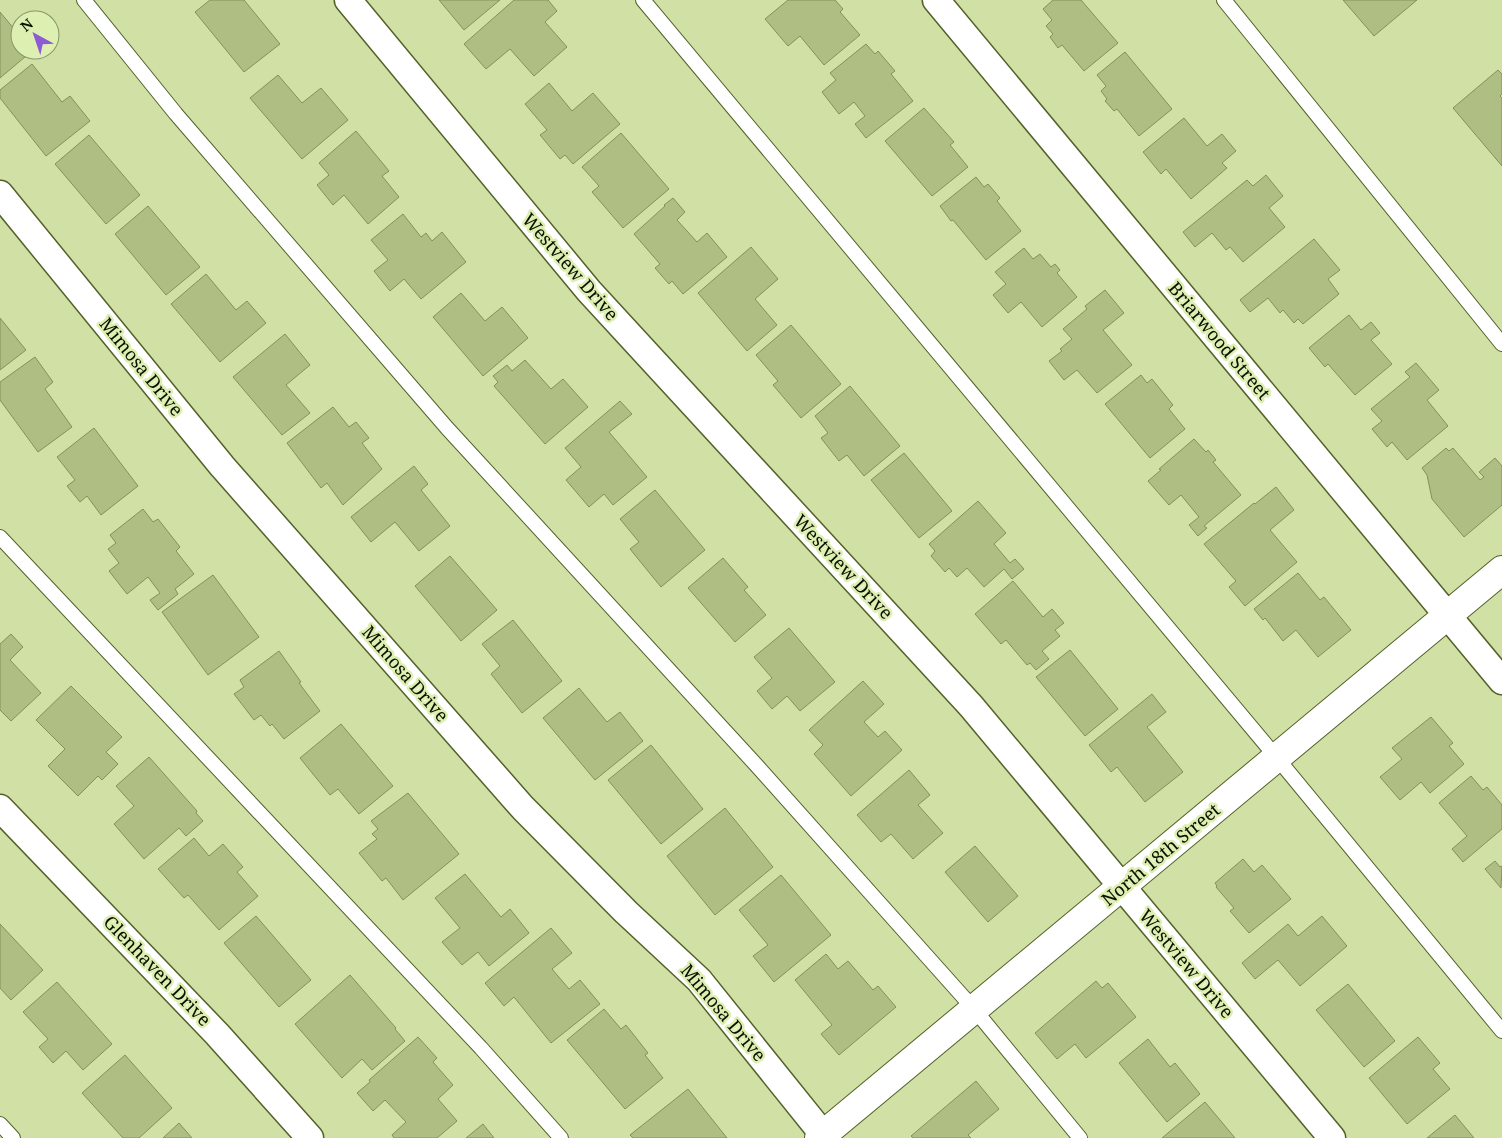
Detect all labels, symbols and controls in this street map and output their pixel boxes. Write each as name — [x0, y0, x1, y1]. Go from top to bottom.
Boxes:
north arrow — [10, 10, 60, 60]
text: N — [16, 14, 37, 35]
street label: Westview Drive — [517, 207, 624, 325]
street label: Briarwood Street — [1163, 276, 1276, 404]
street label: Mimosa Drive — [95, 312, 189, 421]
street label: Westview Drive — [789, 509, 899, 624]
street label: Mimosa Drive — [357, 620, 454, 727]
street label: North 18th Street — [1096, 798, 1225, 911]
street label: Westview Drive — [1134, 904, 1239, 1023]
street label: Glenhaven Drive — [99, 910, 217, 1031]
street label: Mimosa Drive — [676, 959, 772, 1066]

